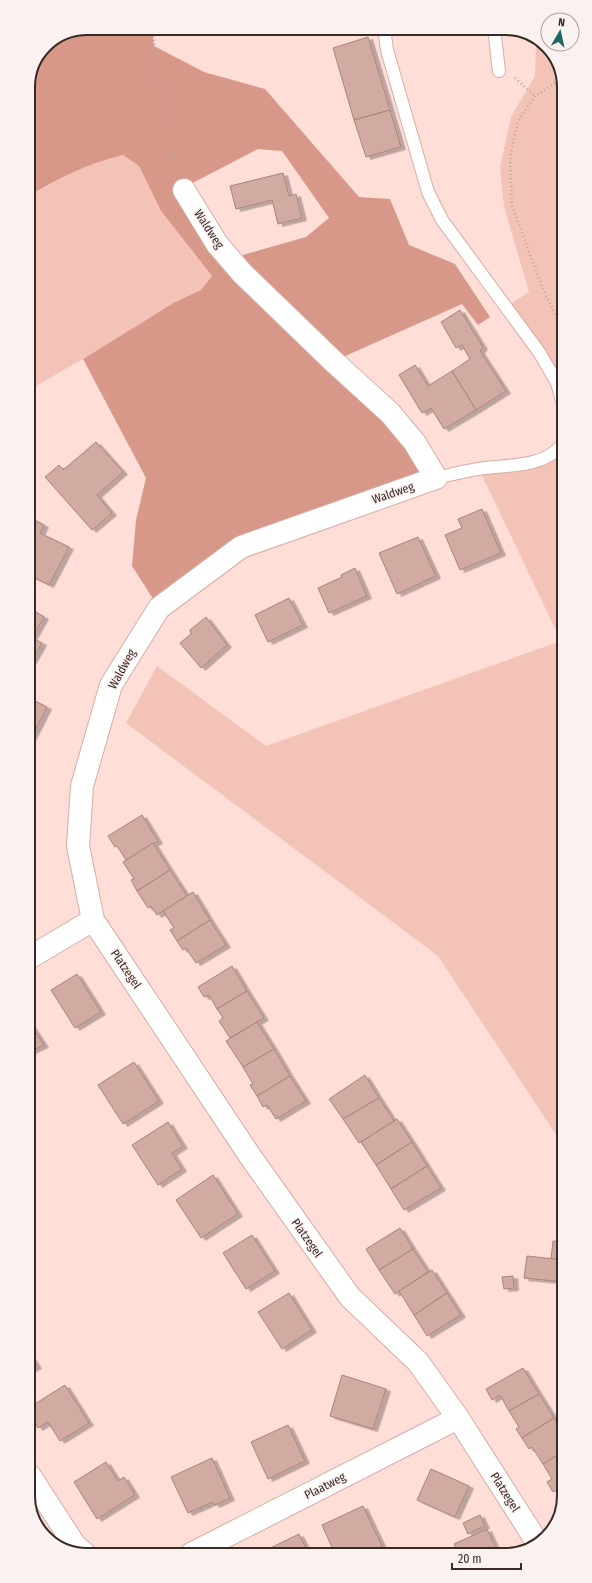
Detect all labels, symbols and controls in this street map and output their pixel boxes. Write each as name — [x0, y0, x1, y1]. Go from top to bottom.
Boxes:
north arrow — [540, 12, 580, 52]
text: N — [557, 16, 566, 30]
street label: Waldweg — [191, 207, 227, 251]
street label: Waldweg — [370, 479, 416, 507]
street label: Waldweg — [105, 646, 139, 691]
street label: Platzegel — [108, 947, 144, 991]
street label: Platzegel — [289, 1216, 325, 1260]
street label: Plaatweg — [302, 1470, 348, 1502]
street label: Platzegel — [487, 1470, 523, 1514]
scale bar — [452, 1545, 521, 1571]
text: 20 m — [458, 1552, 482, 1566]

